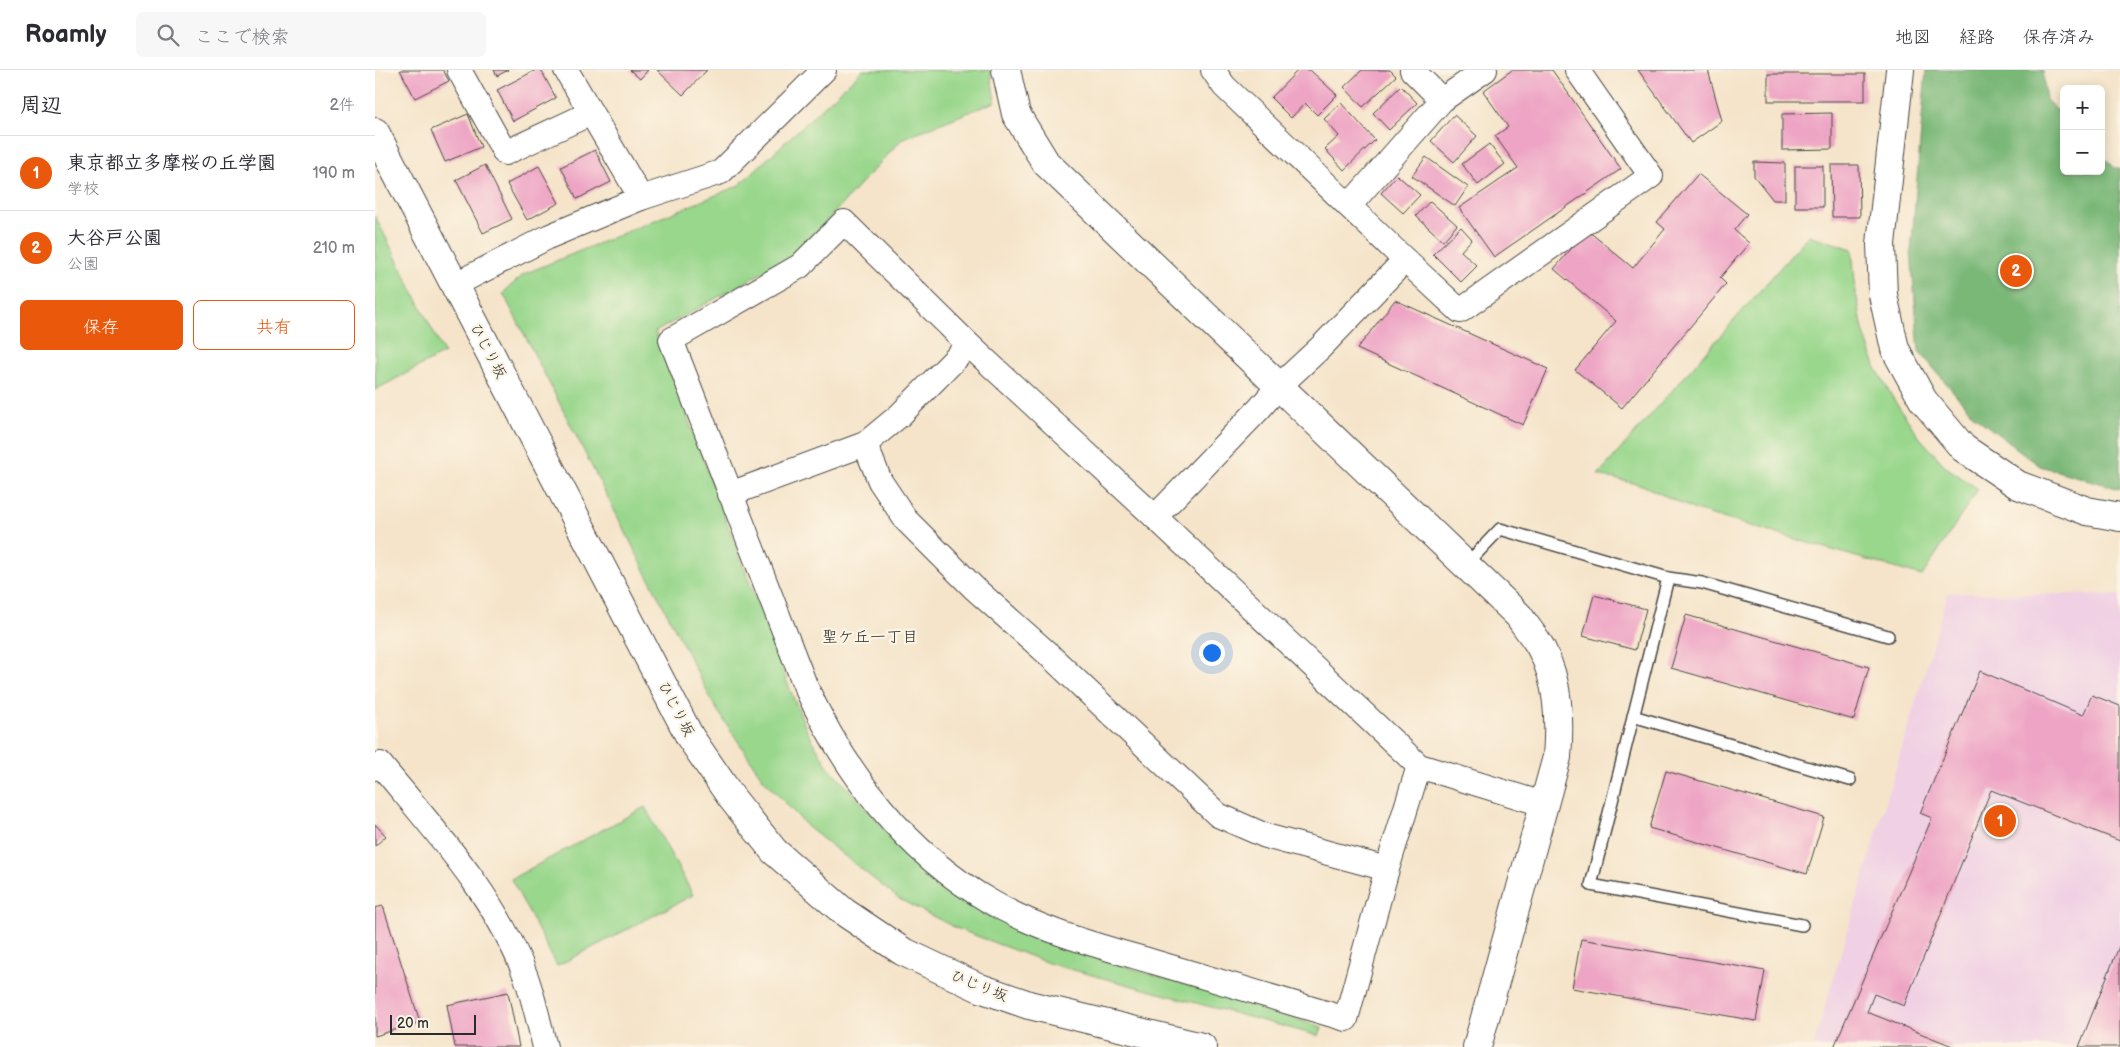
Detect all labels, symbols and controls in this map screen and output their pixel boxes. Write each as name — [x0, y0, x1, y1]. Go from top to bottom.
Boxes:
search box — [136, 12, 486, 57]
text: Roamly — [25, 20, 106, 49]
icon: search — [154, 21, 182, 49]
text: ここで検索 — [194, 26, 289, 49]
text: 地図 — [1895, 27, 1931, 48]
text: 経路 — [1959, 27, 1995, 48]
text: 保存済み — [2023, 27, 2095, 48]
map controls — [2060, 85, 2105, 175]
button: + — [2060, 85, 2105, 130]
text: 周辺 — [20, 93, 62, 118]
text: 2件 — [330, 96, 355, 115]
button: − — [2060, 130, 2105, 175]
text: 東京都立多摩桜の丘学園 — [67, 152, 276, 175]
text: 1 — [33, 164, 39, 183]
text: 190 m — [313, 164, 355, 183]
text: 学校 — [67, 180, 99, 199]
text: 大谷戸公園 — [67, 227, 162, 250]
text: 2 — [31, 239, 41, 258]
text: 210 m — [313, 239, 355, 258]
pin: 2 — [2000, 252, 2032, 290]
text: 公園 — [67, 255, 99, 274]
button: 保存 — [20, 300, 183, 350]
button: 共有 — [193, 300, 355, 350]
street label: ひじり坂 — [466, 320, 510, 382]
district label: 聖ケ丘一丁目 — [822, 628, 918, 647]
your location — [1199, 640, 1225, 666]
street label: ひじり坂 — [654, 678, 698, 740]
pin: 1 — [1984, 802, 2016, 840]
street label: ひじり坂 — [948, 966, 1010, 1006]
scale bar — [390, 1012, 476, 1035]
text: 20 m — [397, 1015, 429, 1032]

